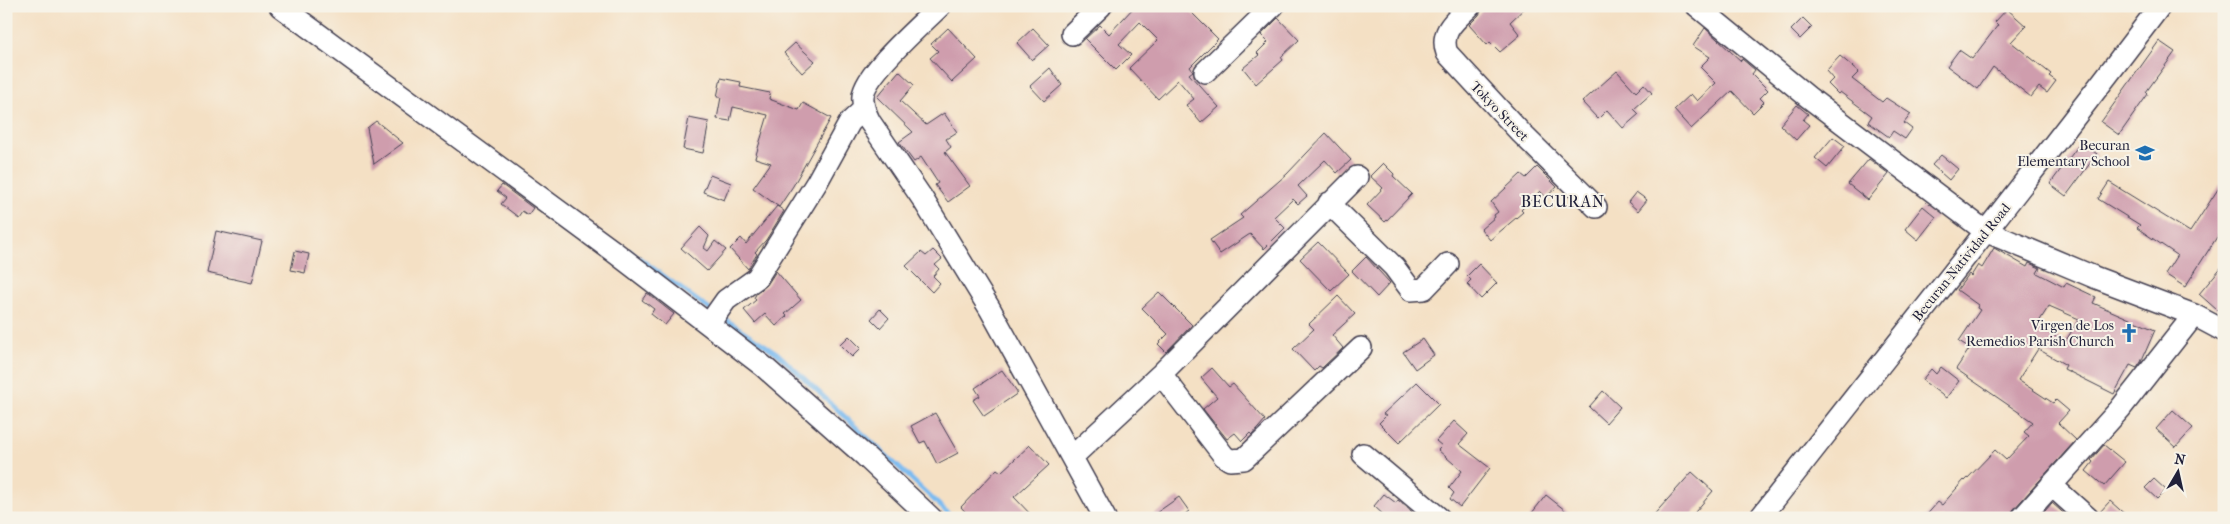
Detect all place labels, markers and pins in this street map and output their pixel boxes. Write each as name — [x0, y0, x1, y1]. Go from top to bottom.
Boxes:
place label: Becuran Elementary School — [2017, 137, 2130, 170]
school or university icon: Becuran Elementary School — [2134, 142, 2156, 164]
place label: Virgen de Los Remedios Parish Church — [1966, 317, 2114, 350]
church icon: Virgen de Los Remedios Parish Church — [2118, 322, 2140, 344]

